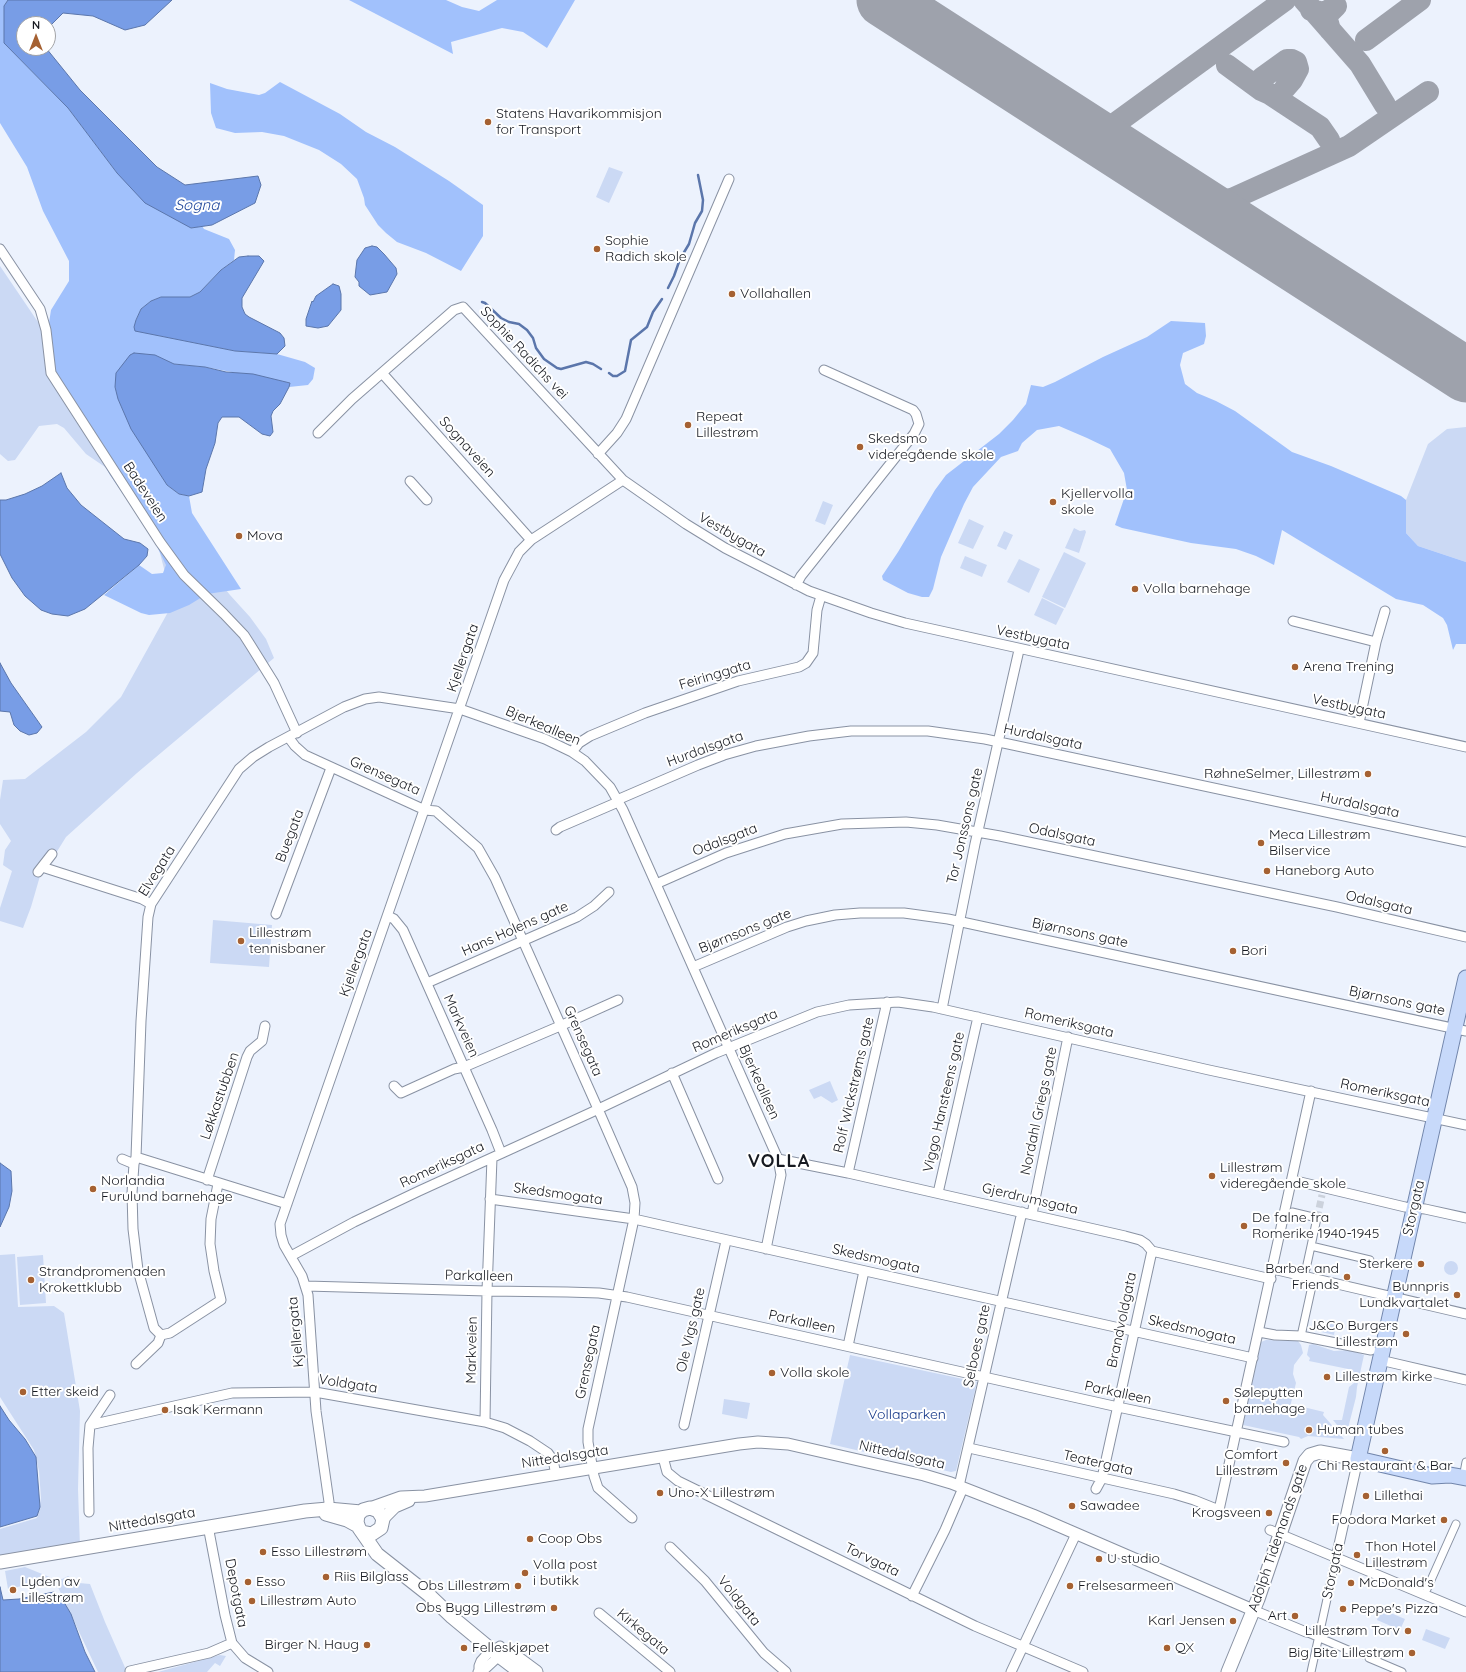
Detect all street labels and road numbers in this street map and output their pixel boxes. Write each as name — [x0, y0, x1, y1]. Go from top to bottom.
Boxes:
street label: Sophie Radichs vei — [477, 303, 571, 403]
street label: Sognaveien — [435, 413, 499, 481]
street label: Badeveien — [119, 459, 171, 525]
street label: Vestbygata — [695, 509, 769, 561]
street label: Kjellergata — [444, 622, 482, 694]
street label: Vestbygata — [995, 622, 1071, 654]
street label: Feiringgata — [677, 656, 753, 694]
street label: Vestbygata — [1311, 691, 1387, 723]
street label: Bjerkealleen — [503, 703, 583, 749]
street label: Hurdalsgata — [1002, 720, 1084, 754]
street label: Hurdalsgata — [664, 727, 746, 771]
street label: Grensegata — [347, 753, 423, 799]
street label: Tor Jonssons gate — [943, 766, 987, 886]
street label: Hurdalsgata — [1319, 788, 1401, 822]
street label: Buegata — [272, 807, 308, 865]
street label: Odalsgata — [690, 820, 760, 860]
street label: Odalsgata — [1027, 820, 1097, 850]
street label: Elvegata — [135, 843, 179, 899]
street label: Odalsgata — [1344, 887, 1414, 919]
street label: Hans Holens gate — [459, 898, 571, 960]
street label: Bjørnsons gate — [696, 905, 794, 957]
street label: Bjørnsons gate — [1030, 915, 1130, 951]
street label: Kjellergata — [336, 927, 376, 999]
street label: Bjørnsons gate — [1347, 983, 1447, 1019]
street label: Markveien — [440, 992, 482, 1060]
street label: Grensegata — [560, 1003, 606, 1079]
street label: Romeriksgata — [690, 1005, 780, 1057]
street label: Romeriksgata — [1023, 1005, 1115, 1041]
street label: Rolf Wickstrøms gate — [830, 1015, 878, 1155]
street label: Viggo Hansteens gate — [920, 1030, 968, 1174]
street label: Bjerkealleen — [735, 1042, 783, 1122]
street label: Nordahl Griegs gate — [1017, 1045, 1061, 1177]
street label: Løkkastubben — [197, 1050, 243, 1142]
street label: Romeriksgata — [1339, 1075, 1431, 1111]
street label: Romeriksgata — [397, 1138, 487, 1192]
street label: Skedsmogata — [512, 1179, 604, 1209]
street label: Storgata — [1399, 1179, 1429, 1237]
street label: Gjerdrumsgata — [980, 1180, 1080, 1218]
street label: Skedsmogata — [830, 1241, 922, 1277]
street label: Parkalleen — [445, 1267, 513, 1285]
street label: Brandvoldgata — [1104, 1271, 1140, 1369]
street label: Ole Vigs gate — [673, 1286, 709, 1374]
street label: Kjellergata — [285, 1296, 307, 1368]
street label: Selboes gate — [960, 1303, 994, 1389]
street label: Parkalleen — [767, 1307, 837, 1337]
street label: Skedsmogata — [1146, 1312, 1238, 1348]
street label: Markveien — [463, 1316, 481, 1384]
street label: Grensegata — [572, 1323, 604, 1401]
street label: Voldgata — [317, 1371, 379, 1397]
street label: Parkalleen — [1083, 1378, 1153, 1408]
street label: Nittedalsgata — [857, 1437, 947, 1473]
street label: Nittedalsgata — [520, 1442, 610, 1472]
street label: Teatergata — [1061, 1447, 1135, 1479]
street label: Adolph Tidemands gate — [1245, 1462, 1311, 1614]
street label: Nittedalsgata — [107, 1504, 197, 1536]
street label: Torvgata — [842, 1540, 902, 1580]
street label: Storgata — [1319, 1542, 1347, 1600]
street label: Depotgata — [221, 1557, 251, 1629]
street label: Voldgata — [714, 1573, 764, 1629]
street label: Kirkegata — [613, 1605, 673, 1659]

